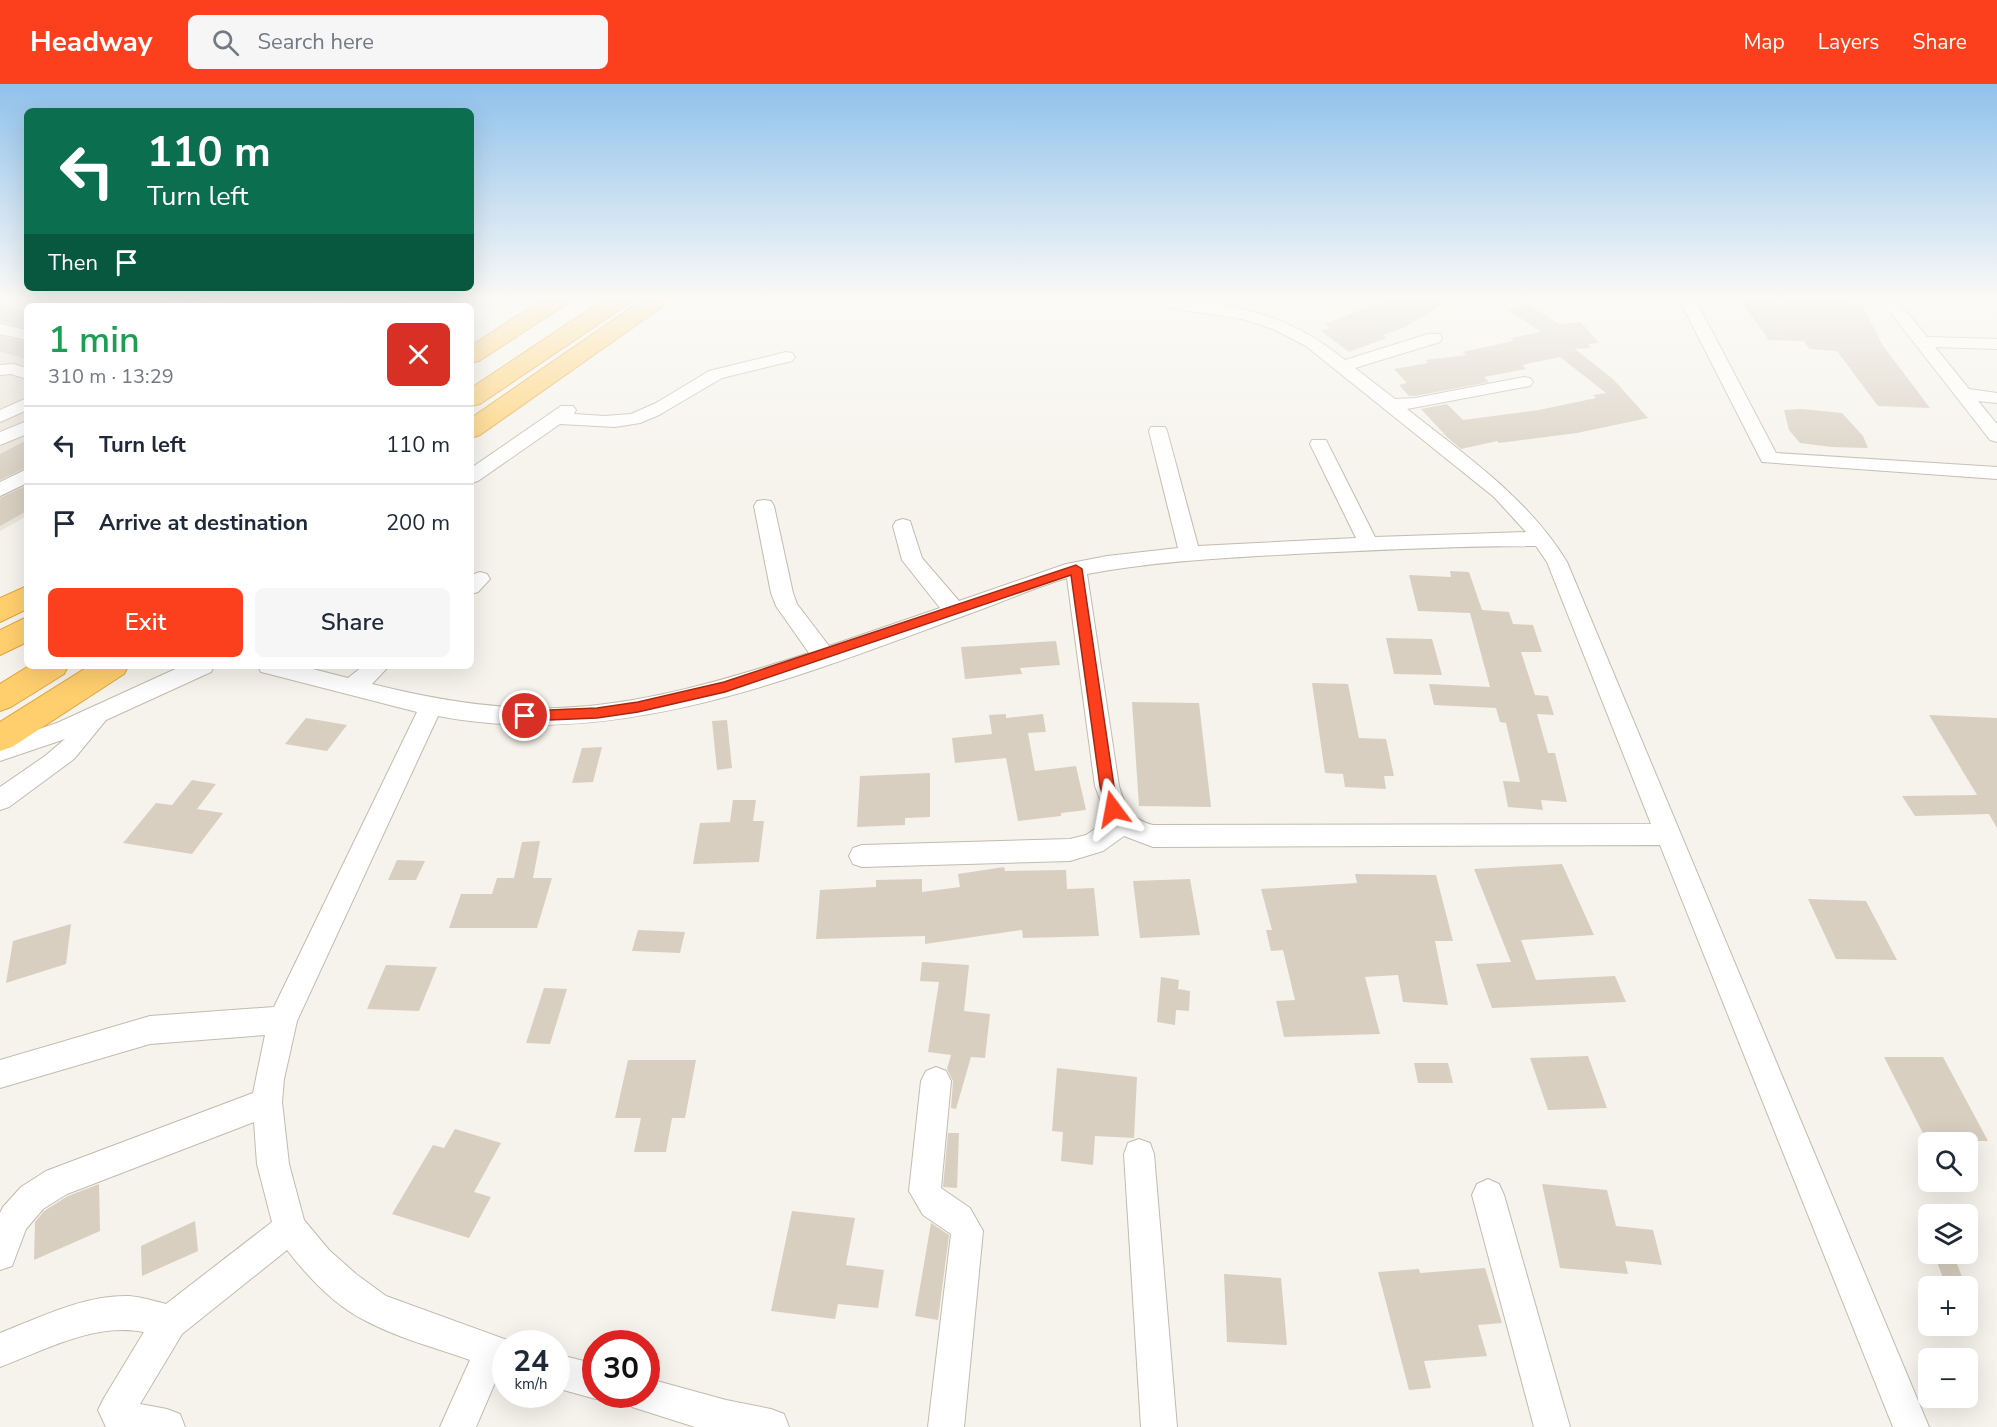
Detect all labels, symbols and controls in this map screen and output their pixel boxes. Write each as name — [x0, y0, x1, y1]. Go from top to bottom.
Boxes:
search box — [188, 15, 608, 69]
text: Headway — [30, 23, 152, 61]
icon: search — [209, 26, 242, 59]
text: Search here — [257, 27, 374, 57]
text: Map — [1743, 28, 1785, 56]
text: Layers — [1818, 28, 1879, 56]
text: Share — [1912, 28, 1967, 56]
text: 110 m — [147, 124, 271, 181]
icon: left — [48, 132, 126, 210]
text: Turn left — [147, 178, 248, 215]
icon: arrive — [110, 246, 143, 279]
text: Then — [48, 248, 98, 278]
text: 1 min — [48, 316, 140, 365]
button: close — [387, 323, 450, 386]
text: 310 m · 13:29 — [48, 363, 174, 390]
icon: left — [48, 429, 81, 462]
text: Turn left — [99, 430, 186, 460]
text: 110 m — [386, 430, 450, 460]
icon: arrive — [48, 507, 81, 540]
text: Arrive at destination — [99, 508, 308, 538]
text: 200 m — [386, 508, 450, 538]
button: Exit — [48, 588, 243, 657]
button: Share — [255, 588, 450, 657]
pin — [499, 690, 550, 741]
icon: arrive — [508, 699, 541, 732]
position arrow — [1081, 777, 1145, 841]
map controls — [1918, 1132, 1978, 1408]
button: search — [1918, 1132, 1978, 1192]
button: layers — [1918, 1204, 1978, 1264]
button: + — [1918, 1276, 1978, 1336]
speed limit sign: 30 — [582, 1330, 660, 1408]
text: 24 — [513, 1341, 549, 1382]
button: − — [1918, 1348, 1978, 1408]
text: km/h — [514, 1374, 548, 1394]

